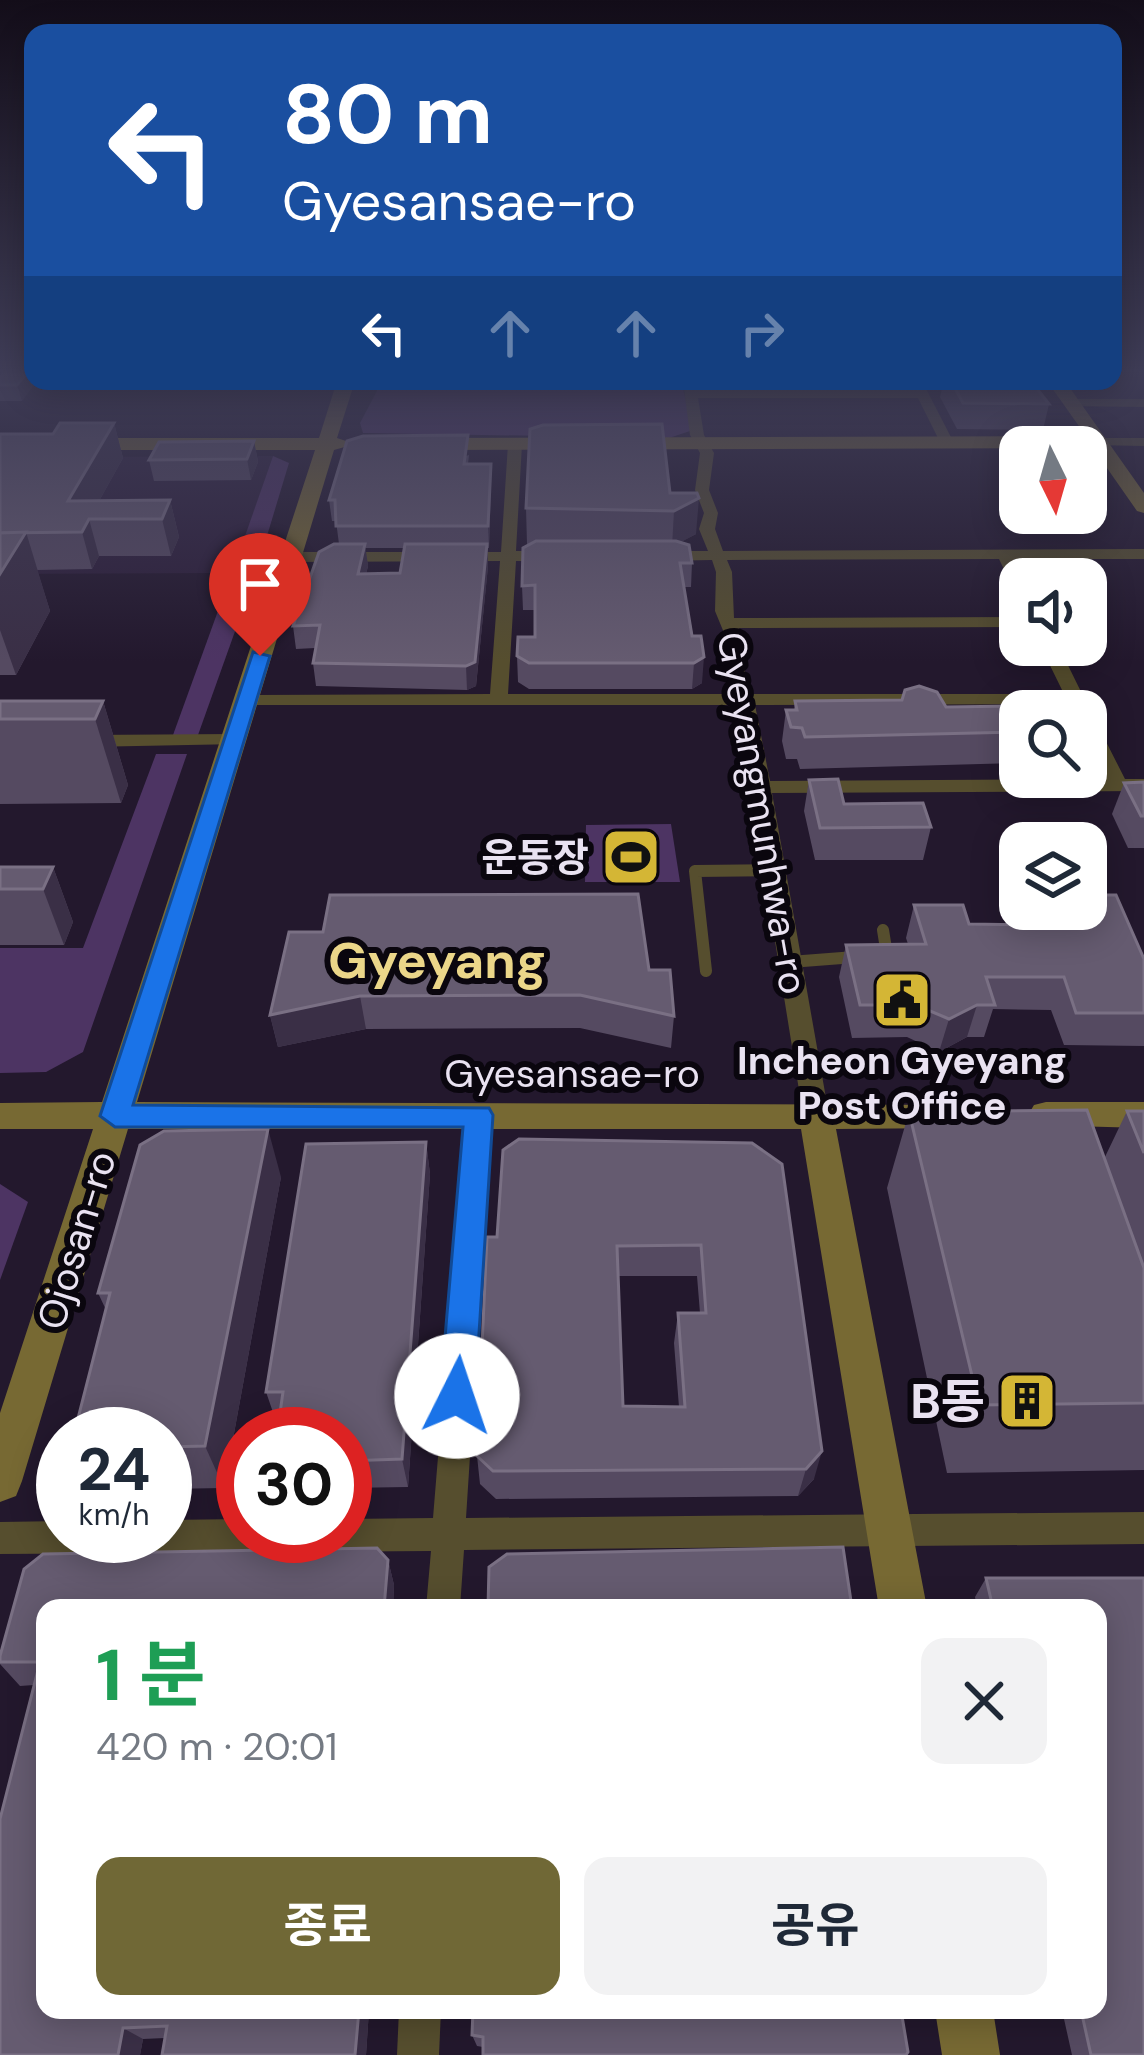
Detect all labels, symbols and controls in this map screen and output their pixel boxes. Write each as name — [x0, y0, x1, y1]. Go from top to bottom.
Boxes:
text: 80 m — [282, 60, 493, 169]
icon: left — [84, 72, 240, 228]
text: Gyesansae-ro — [282, 166, 636, 237]
icon: left — [351, 300, 417, 366]
icon: ahead — [477, 300, 543, 366]
icon: ahead — [603, 300, 669, 366]
icon: right — [729, 300, 795, 366]
north arrow — [999, 426, 1107, 534]
map controls — [999, 426, 1107, 930]
pin — [209, 533, 311, 656]
icon: arrive — [227, 551, 293, 617]
button: sound — [999, 558, 1107, 666]
street label: Gyeyangmunhwa-ro — [706, 628, 819, 998]
button: search — [999, 690, 1107, 798]
button: layers — [999, 822, 1107, 930]
sports icon: 운동장 — [600, 826, 662, 888]
place label: 운동장 — [481, 832, 589, 883]
district label: Gyeyang — [328, 927, 546, 994]
public building icon: Incheon Gyeyang Post Office — [871, 969, 933, 1031]
place label: Incheon Gyeyang Post Office — [737, 1035, 1067, 1131]
street label: Gyesansae-ro — [444, 1048, 700, 1099]
street label: Ojosan-ro — [25, 1145, 128, 1336]
position arrow — [394, 1333, 520, 1459]
place label: B동 — [910, 1370, 985, 1433]
building icon: B동 — [996, 1370, 1058, 1432]
speed limit sign: 30 — [216, 1407, 372, 1563]
text: 24 — [77, 1430, 151, 1509]
text: km/h — [79, 1495, 149, 1534]
text: 1 분 — [96, 1629, 205, 1722]
button: close — [921, 1638, 1047, 1764]
text: 420 m · 20:01 — [96, 1721, 338, 1772]
button: 종료 — [96, 1857, 560, 1995]
button: 공유 — [584, 1857, 1047, 1995]

